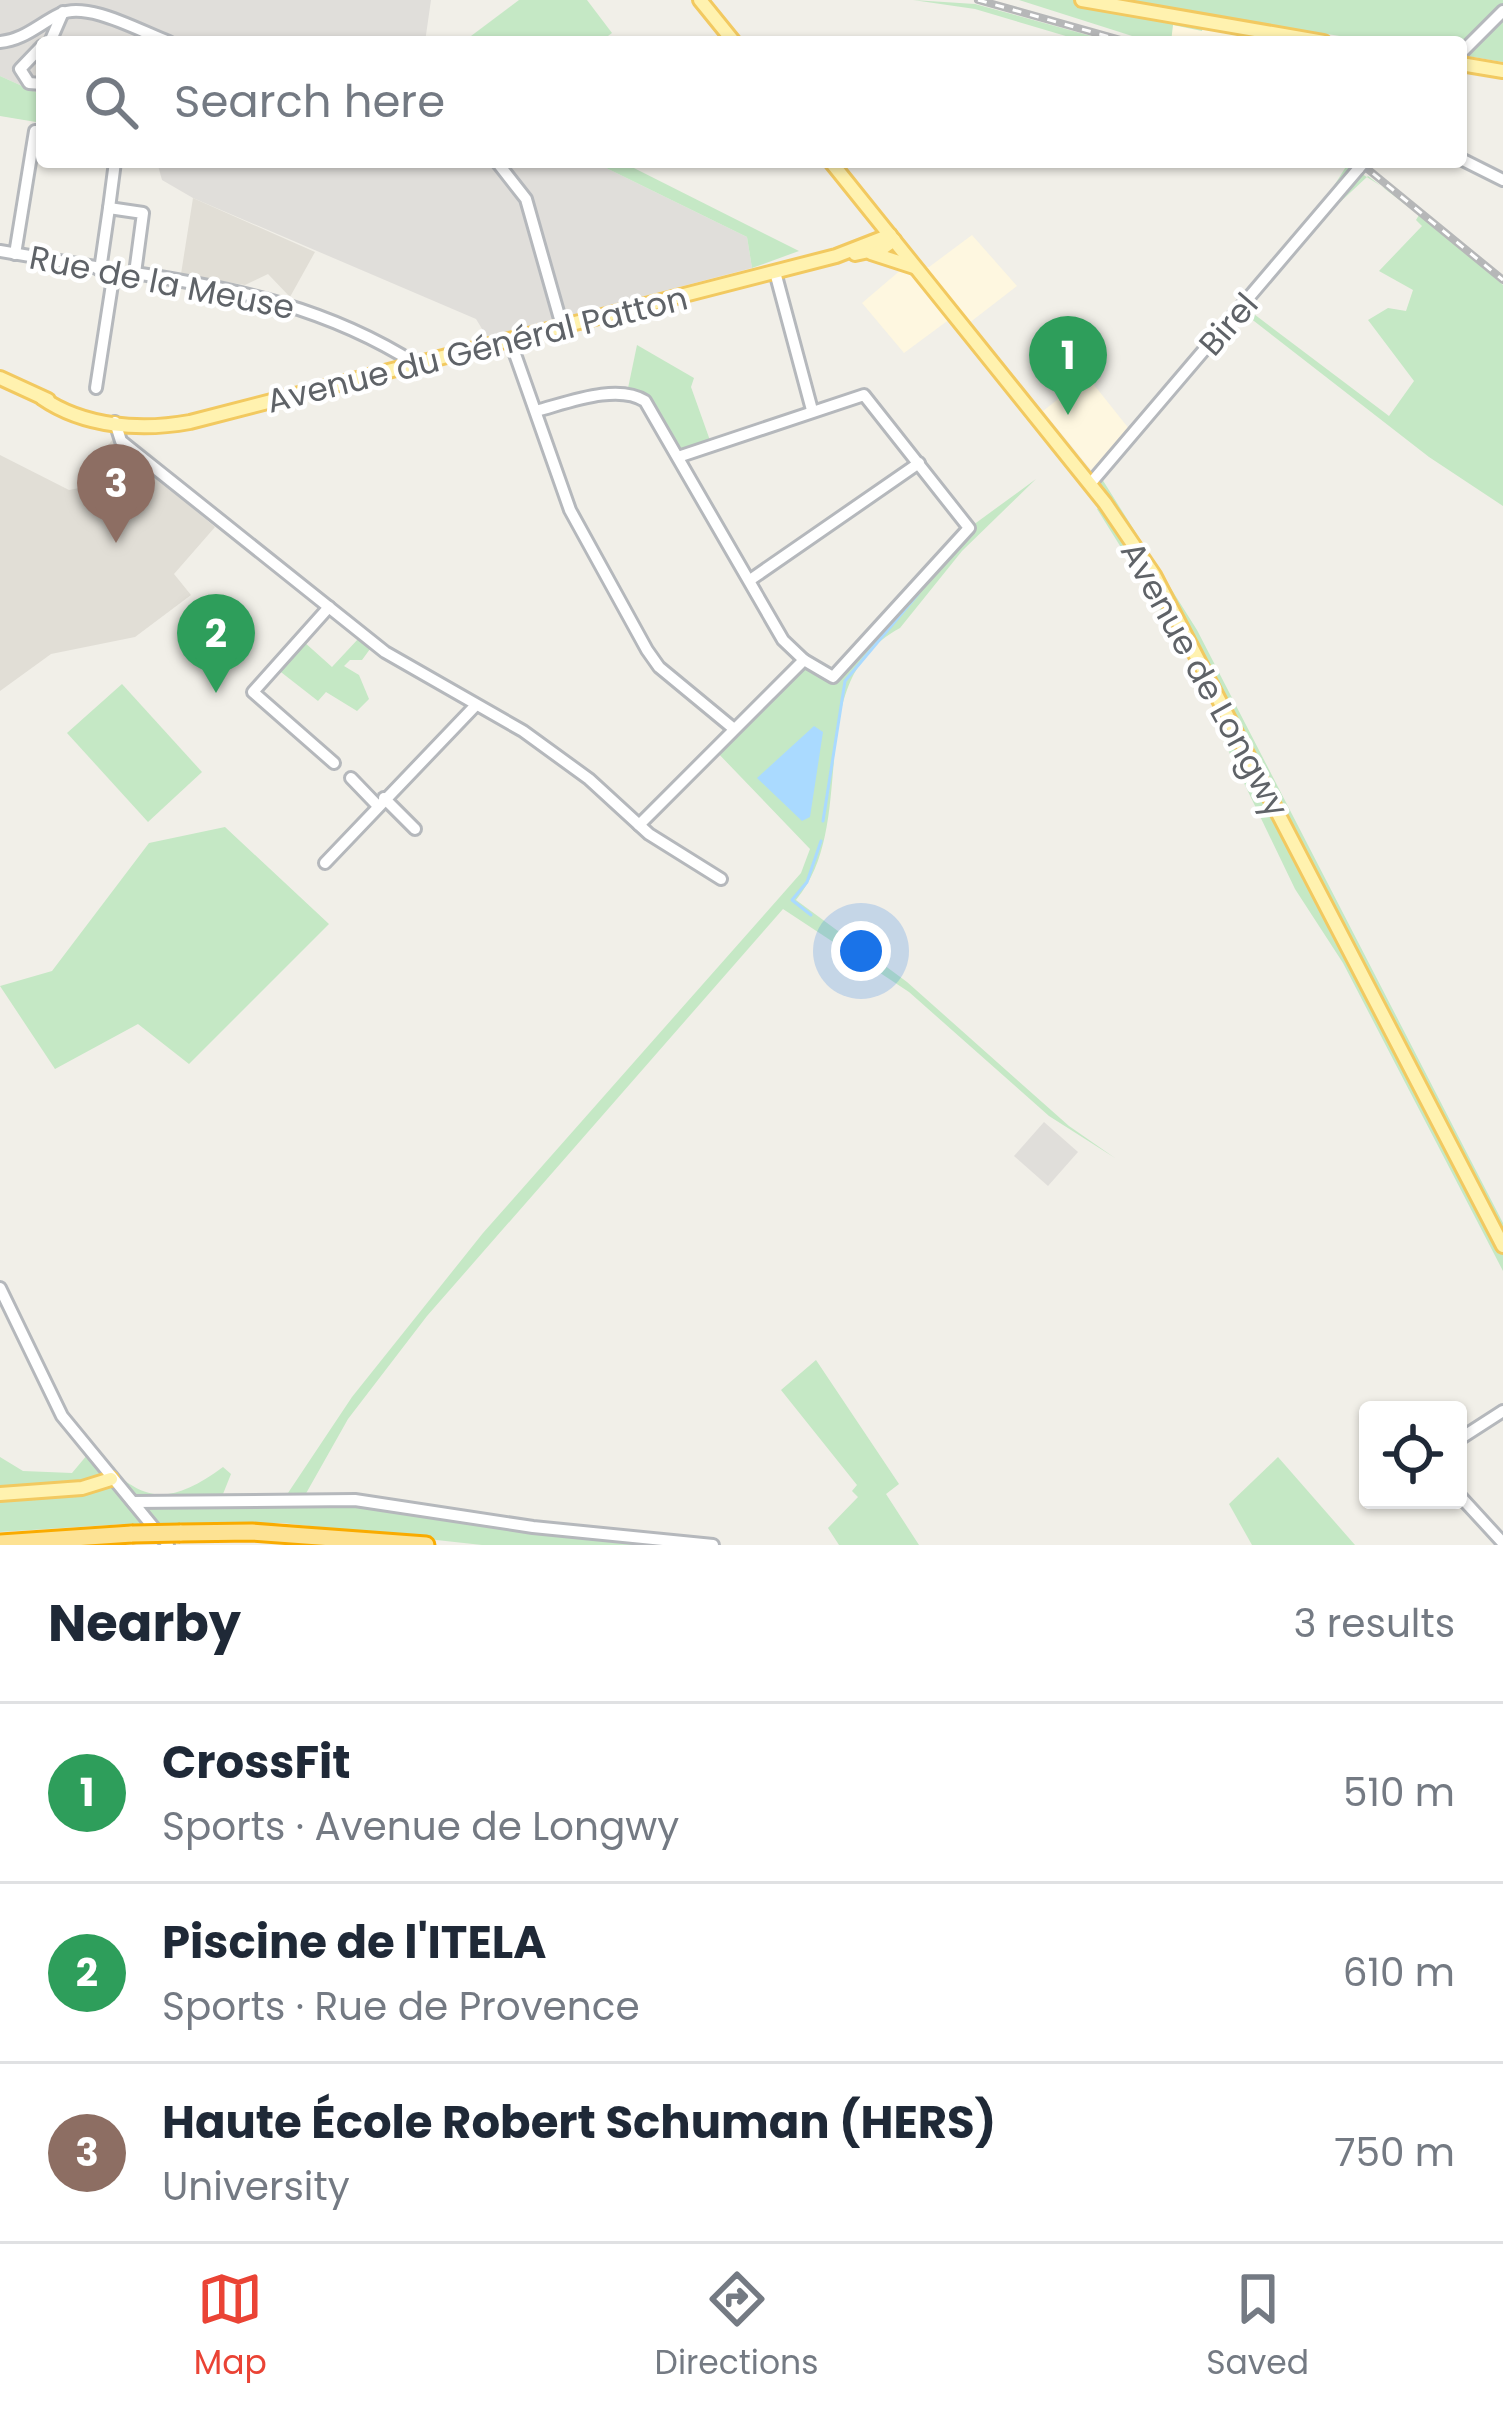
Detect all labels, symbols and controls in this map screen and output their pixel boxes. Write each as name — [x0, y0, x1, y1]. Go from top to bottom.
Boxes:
search box — [36, 36, 1467, 168]
icon: search — [78, 69, 144, 135]
text: Search here — [174, 70, 445, 133]
street label: Rue de la Meuse — [25, 234, 298, 331]
street label: Avenue du Général Patton — [262, 274, 692, 425]
street label: Birel — [1188, 283, 1269, 366]
pin: 1 — [1029, 316, 1107, 415]
pin: 3 — [77, 444, 155, 543]
street label: Avenue de Longwy — [1109, 533, 1300, 826]
pin: 2 — [177, 594, 255, 693]
your location — [831, 921, 891, 981]
map controls — [1359, 1401, 1467, 1509]
button: locate — [1359, 1401, 1467, 1509]
text: Nearby — [48, 1587, 241, 1659]
text: 3 results — [1293, 1596, 1455, 1651]
text: CrossFit — [162, 1731, 351, 1794]
text: 1 — [80, 1765, 94, 1820]
text: 510 m — [1343, 1765, 1455, 1820]
text: Sports · Avenue de Longwy — [162, 1799, 679, 1854]
text: Piscine de l'ITELA — [162, 1911, 546, 1974]
text: 2 — [76, 1945, 98, 2000]
text: 610 m — [1343, 1945, 1455, 2000]
text: Sports · Rue de Provence — [162, 1979, 640, 2034]
text: Haute École Robert Schuman (HERS) — [162, 2091, 996, 2154]
text: 3 — [75, 2125, 99, 2180]
text: 750 m — [1334, 2125, 1455, 2180]
text: University — [162, 2159, 350, 2214]
tab: Map — [194, 2266, 267, 2388]
tab: Directions — [655, 2266, 818, 2388]
tab: Saved — [1206, 2266, 1309, 2388]

